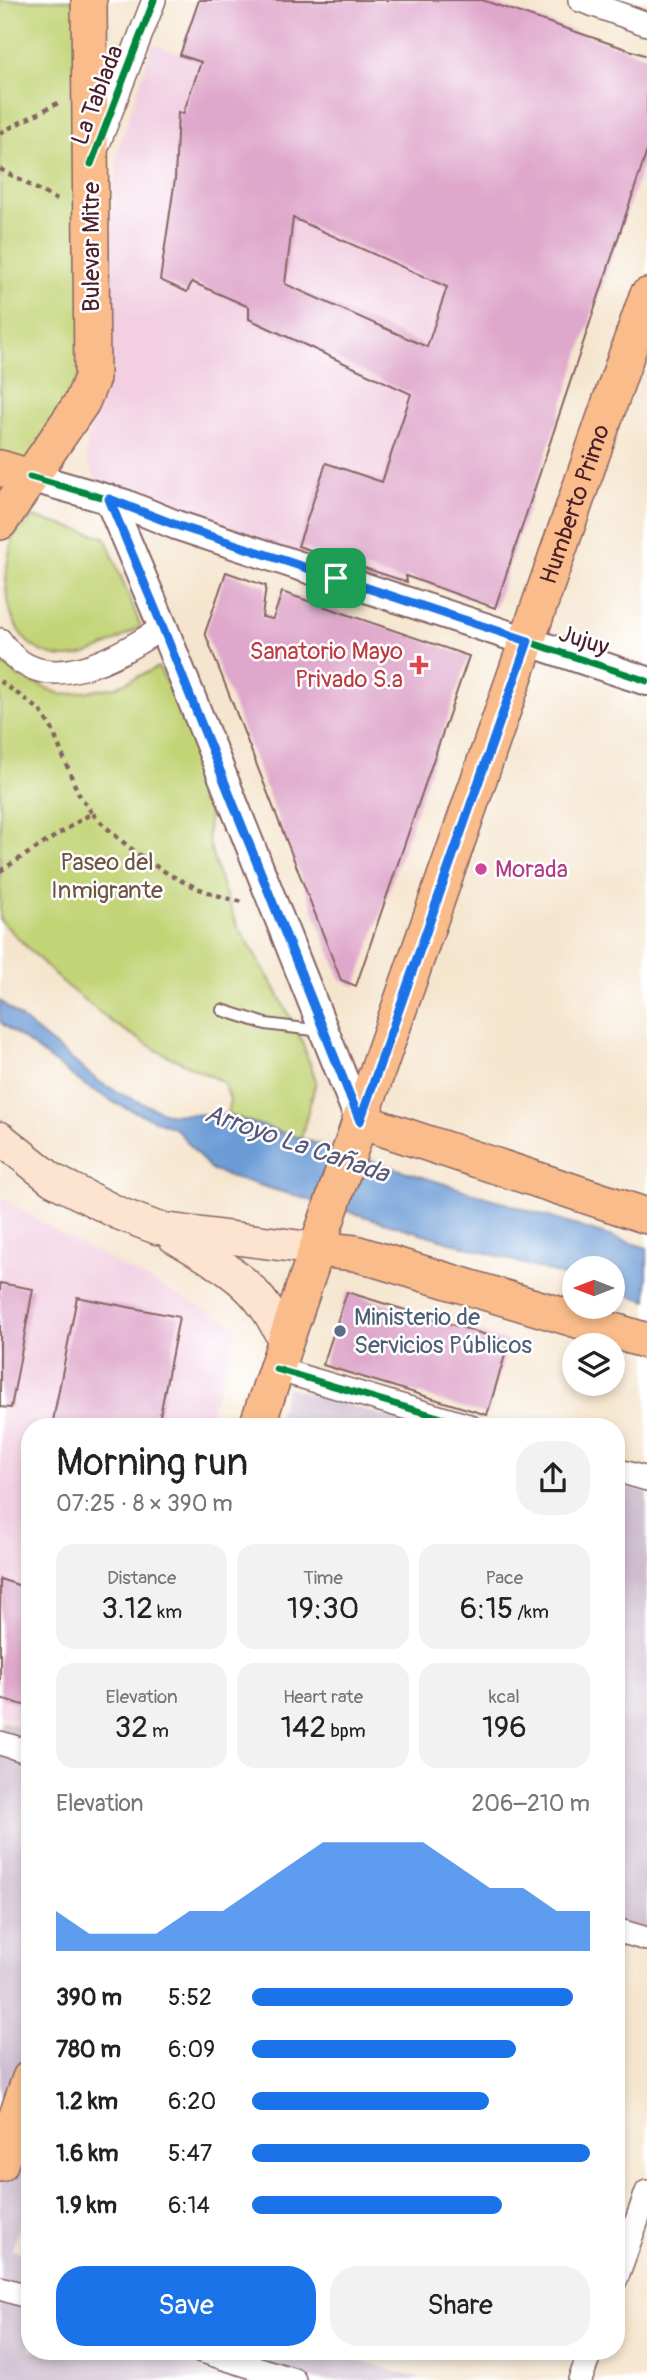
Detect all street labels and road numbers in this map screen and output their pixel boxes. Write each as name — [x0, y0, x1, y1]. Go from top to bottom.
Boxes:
street label: La Tablada — [65, 41, 130, 149]
street label: Bulevar Mitre — [77, 182, 106, 312]
street label: Humberto Primo — [534, 421, 616, 588]
street label: Jujuy — [555, 619, 613, 662]

